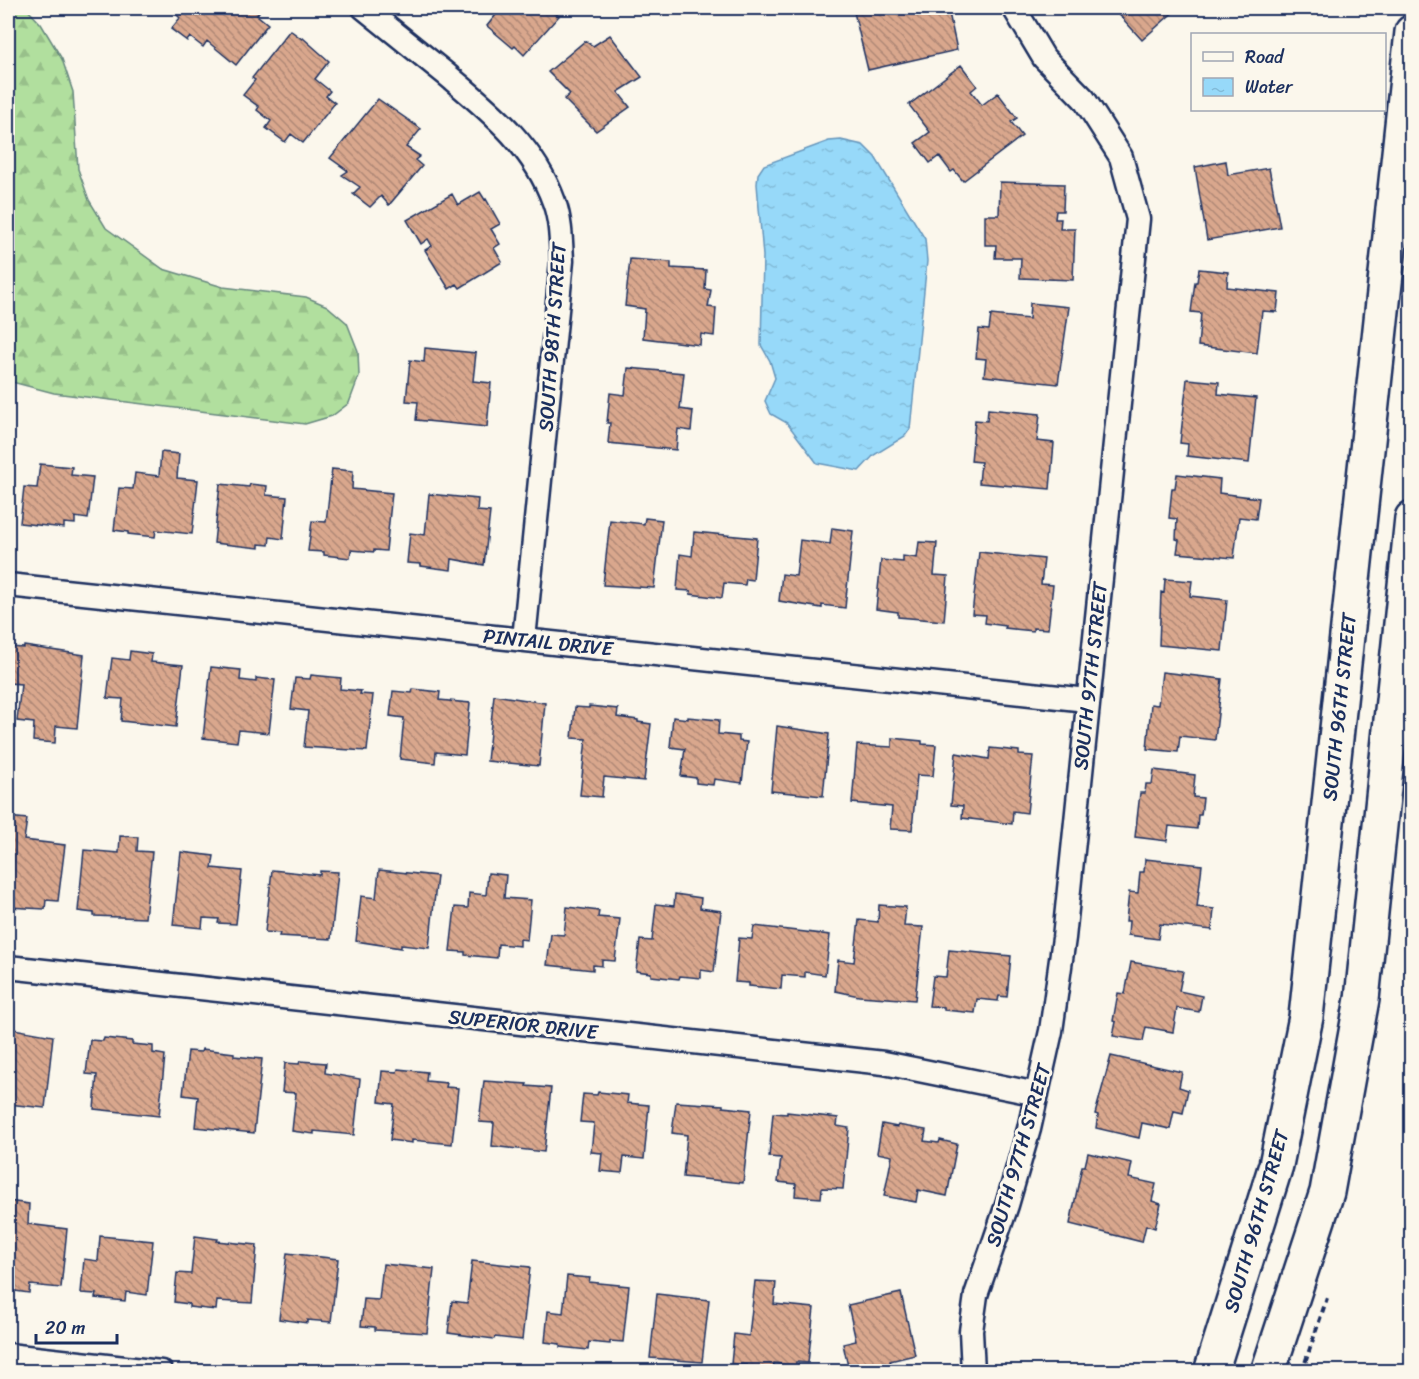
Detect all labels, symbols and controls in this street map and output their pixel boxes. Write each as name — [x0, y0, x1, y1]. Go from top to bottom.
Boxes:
legend — [1191, 33, 1386, 111]
text: Road — [1245, 41, 1285, 73]
text: Water — [1245, 71, 1294, 103]
street label: SOUTH 98TH STREET — [528, 240, 577, 433]
street label: SOUTH 97TH STREET — [1063, 579, 1118, 772]
street label: SOUTH 96TH STREET — [1312, 610, 1367, 803]
street label: PINTAIL DRIVE — [481, 618, 616, 667]
street label: SUPERIOR DRIVE — [447, 999, 601, 1050]
street label: SOUTH 97TH STREET — [976, 1059, 1062, 1251]
street label: SOUTH 96TH STREET — [1214, 1125, 1300, 1317]
scale bar — [36, 1307, 117, 1345]
text: 20 m — [45, 1312, 85, 1344]

